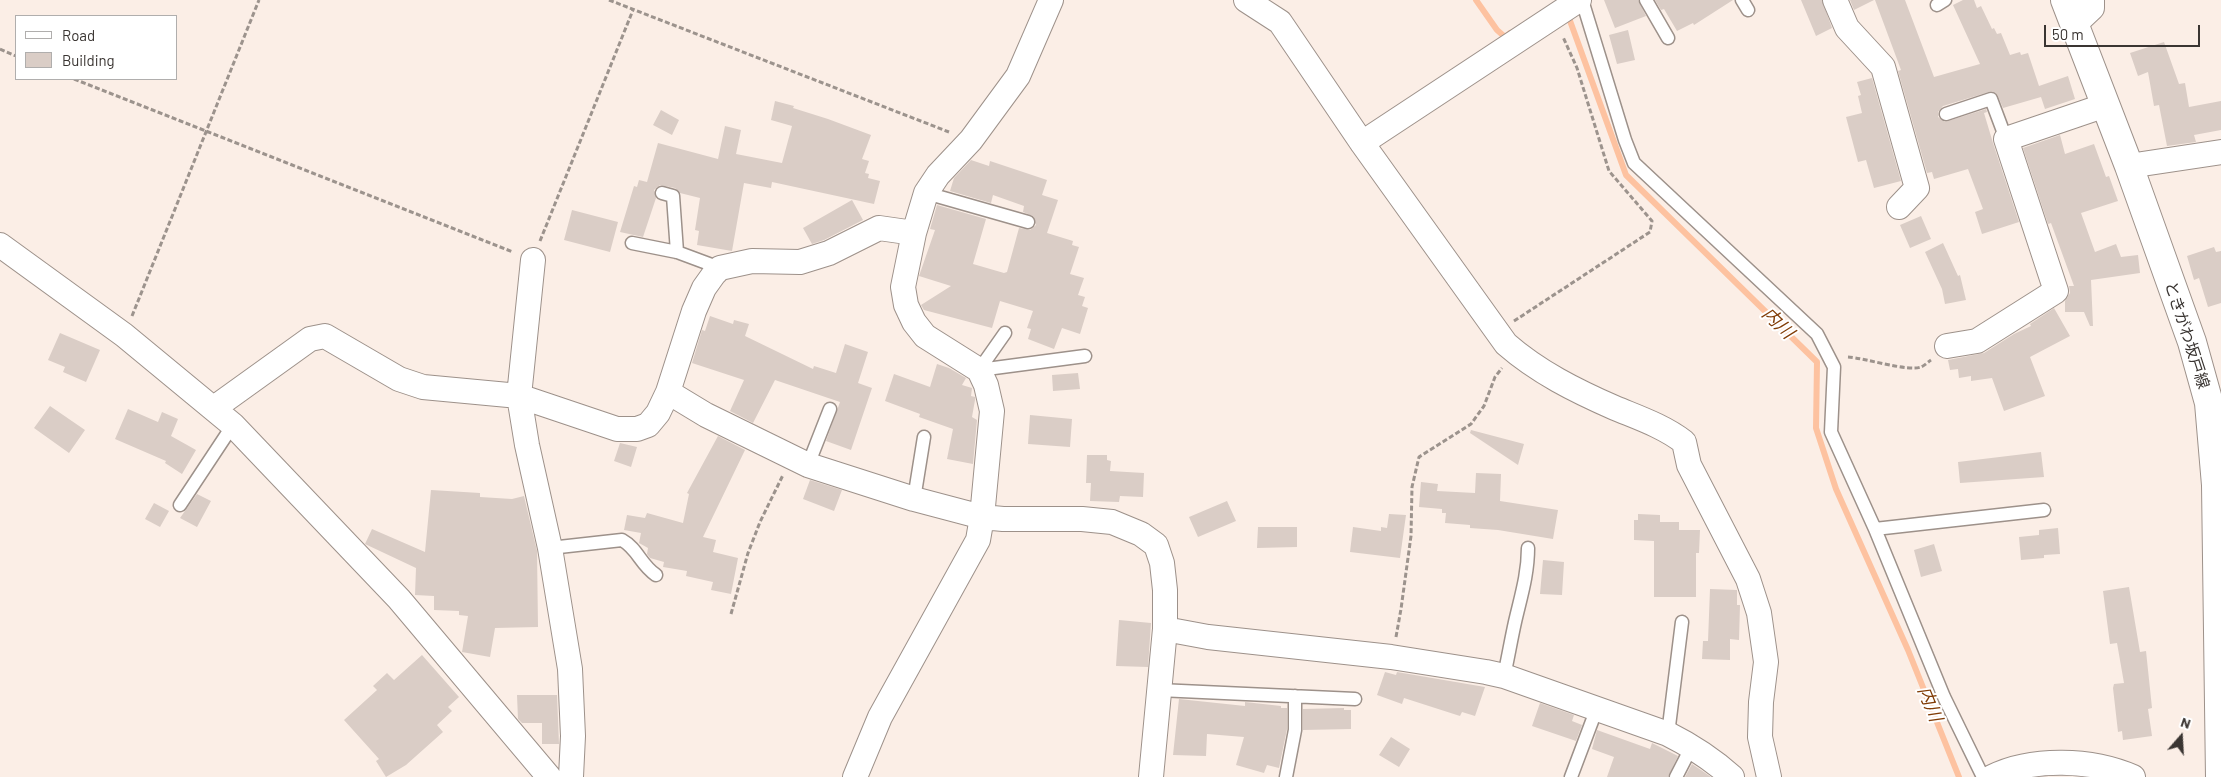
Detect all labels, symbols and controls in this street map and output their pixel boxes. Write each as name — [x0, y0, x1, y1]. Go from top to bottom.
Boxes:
legend — [15, 15, 178, 80]
scale bar — [2046, 15, 2202, 47]
text: 50 m — [2052, 25, 2084, 43]
text: Road — [62, 26, 95, 44]
text: Building — [62, 51, 115, 69]
street label: ときがわ坂戸線 — [2161, 279, 2213, 391]
water label: 内川 — [1758, 303, 1798, 343]
water label: 内川 — [1913, 683, 1947, 725]
north arrow — [2156, 712, 2206, 762]
text: N — [2179, 713, 2193, 732]

